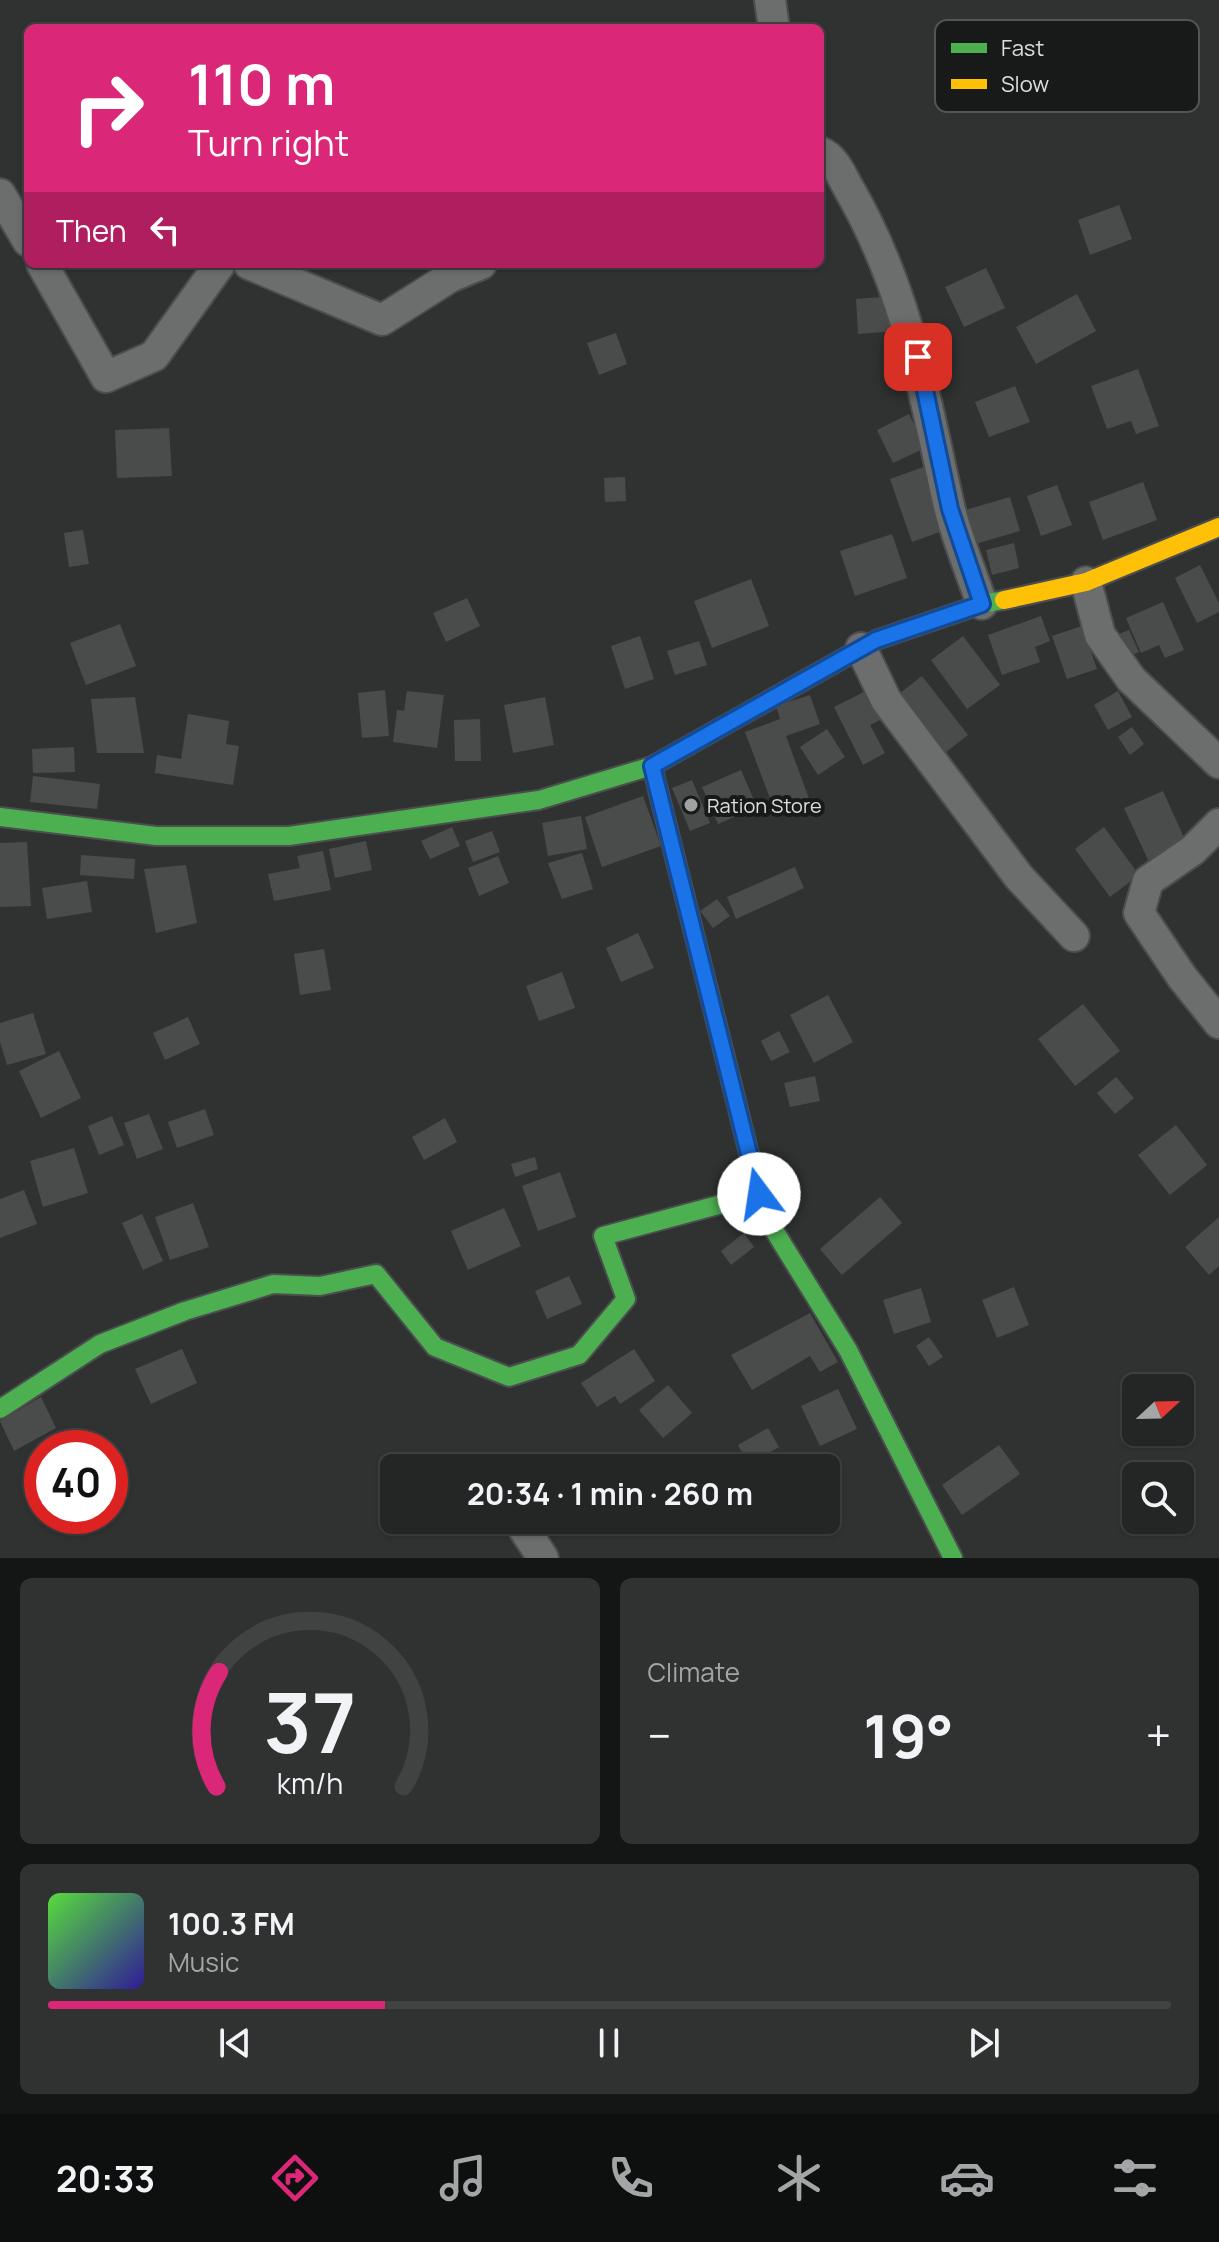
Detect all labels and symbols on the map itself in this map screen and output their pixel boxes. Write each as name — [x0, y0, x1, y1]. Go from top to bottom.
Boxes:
legend — [935, 20, 1199, 112]
text: Fast — [1001, 33, 1044, 63]
text: Slow — [1001, 69, 1049, 99]
pin — [884, 323, 952, 391]
place label: Ration Store — [707, 792, 822, 819]
marker: Ration Store — [682, 796, 700, 814]
position arrow — [717, 1152, 801, 1236]
north arrow — [1122, 1374, 1194, 1446]
speed limit sign: 40 — [24, 1430, 128, 1534]

